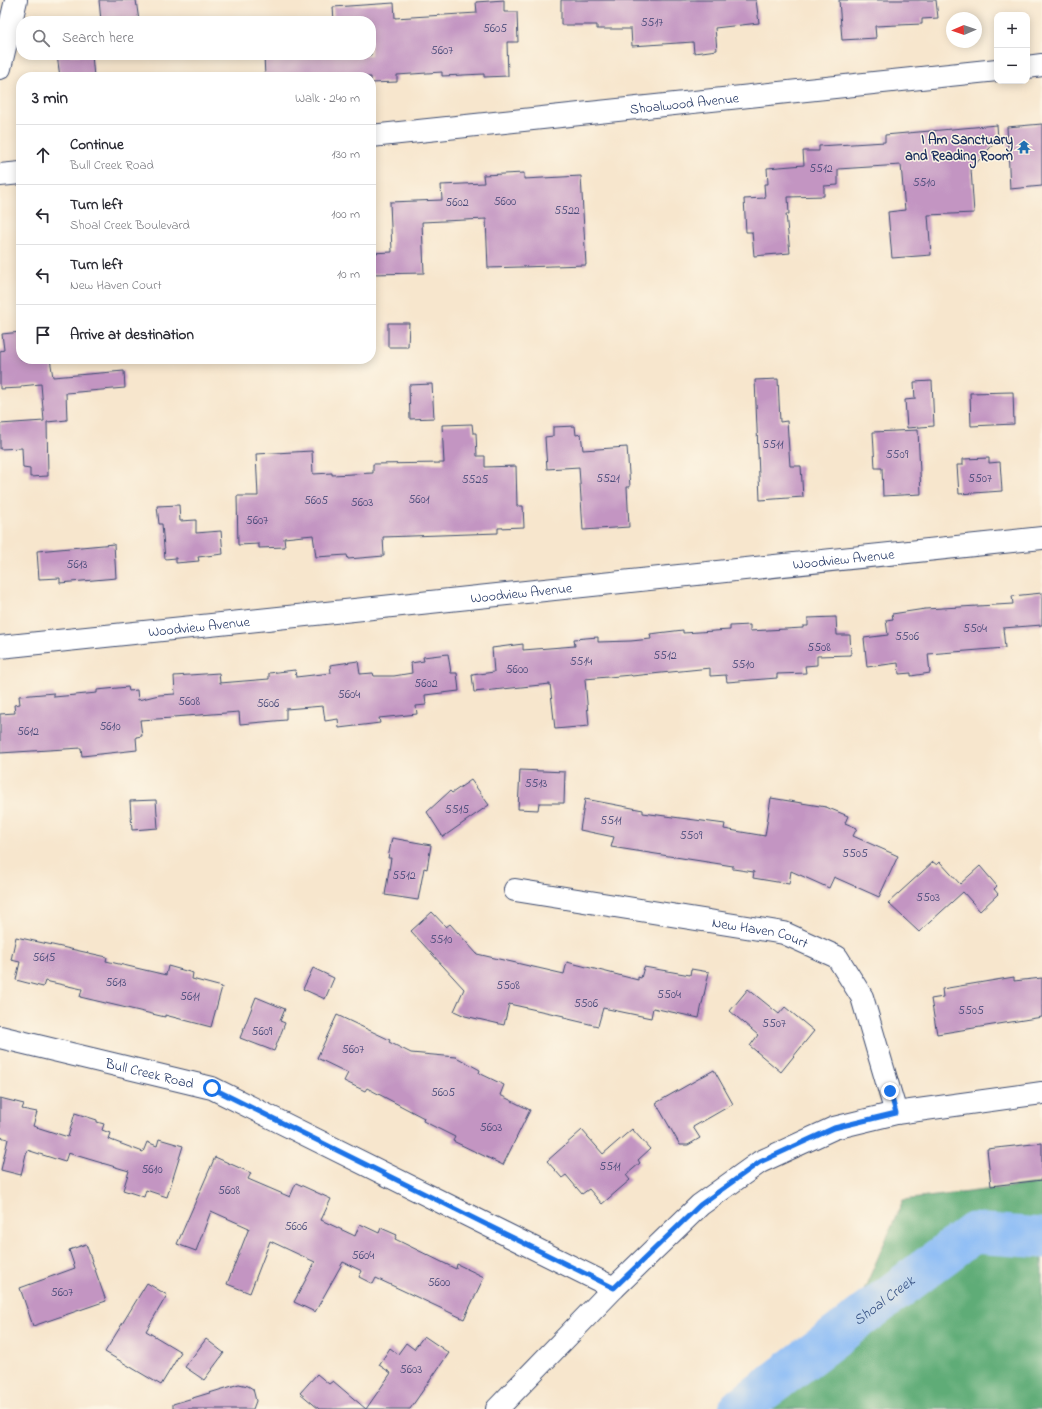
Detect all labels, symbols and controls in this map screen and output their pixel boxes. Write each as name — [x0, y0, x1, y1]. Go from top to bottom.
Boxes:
north arrow — [946, 12, 982, 48]
map controls — [994, 12, 1030, 84]
button: + — [994, 12, 1030, 48]
house number: 5517 — [641, 14, 663, 32]
search box — [16, 16, 376, 60]
house number: 5605 — [483, 20, 507, 38]
icon: search — [30, 27, 52, 49]
text: Search here — [62, 27, 134, 49]
house number: 5607 — [431, 42, 453, 60]
button: − — [994, 48, 1030, 84]
text: 3 min — [32, 86, 68, 111]
street label: Shoalwood Avenue — [629, 88, 741, 121]
text: Walk · 240 m — [295, 89, 360, 108]
place label: I Am Sanctuary and Reading Room — [905, 130, 1013, 169]
text: Continue — [70, 134, 124, 156]
temple icon: I Am Sanctuary and Reading Room — [1016, 139, 1032, 155]
icon: ahead — [32, 144, 54, 166]
text: 130 m — [332, 145, 360, 164]
text: Bull Creek Road — [70, 156, 154, 175]
house number: 5512 — [809, 160, 833, 178]
house number: 5510 — [913, 174, 935, 192]
house number: 5600 — [494, 193, 516, 211]
text: Turn left — [70, 194, 123, 216]
house number: 5602 — [445, 194, 469, 212]
house number: 5522 — [554, 202, 580, 220]
icon: left — [32, 204, 54, 226]
text: 100 m — [331, 205, 360, 224]
text: Shoal Creek Boulevard — [70, 216, 190, 235]
text: Turn left — [70, 254, 123, 276]
icon: left — [32, 264, 54, 286]
text: 10 m — [337, 265, 360, 284]
text: New Haven Court — [70, 276, 162, 295]
icon: arrive — [32, 324, 54, 346]
text: Arrive at destination — [70, 324, 194, 346]
house number: 5511 — [762, 436, 784, 454]
house number: 5509 — [886, 446, 909, 464]
house number: 5521 — [596, 470, 620, 488]
house number: 5507 — [968, 470, 992, 488]
house number: 5525 — [462, 471, 488, 489]
house number: 5601 — [408, 491, 430, 509]
house number: 5605 — [304, 492, 328, 510]
house number: 5603 — [351, 494, 373, 512]
house number: 5607 — [246, 512, 268, 530]
street label: Woodview Avenue — [792, 544, 896, 576]
house number: 5613 — [67, 556, 87, 574]
street label: Woodview Avenue — [469, 578, 574, 610]
street label: Woodview Avenue — [147, 612, 252, 643]
house number: 5504 — [963, 620, 987, 638]
house number: 5506 — [895, 628, 920, 646]
house number: 5508 — [807, 639, 831, 657]
house number: 5512 — [653, 647, 677, 665]
house number: 5514 — [570, 653, 592, 671]
house number: 5510 — [732, 656, 754, 674]
house number: 5600 — [506, 661, 528, 679]
house number: 5602 — [414, 675, 438, 693]
house number: 5604 — [338, 686, 360, 704]
house number: 5608 — [178, 693, 200, 711]
house number: 5606 — [257, 695, 280, 713]
house number: 5610 — [99, 718, 121, 736]
house number: 5612 — [17, 723, 39, 741]
house number: 5513 — [525, 775, 547, 793]
house number: 5515 — [445, 801, 469, 819]
house number: 5511 — [600, 812, 622, 830]
house number: 5509 — [680, 827, 703, 845]
house number: 5505 — [842, 845, 868, 863]
house number: 5512 — [392, 867, 416, 885]
house number: 5503 — [916, 889, 940, 907]
street label: New Haven Court — [710, 913, 812, 955]
house number: 5510 — [430, 931, 452, 949]
house number: 5615 — [33, 949, 56, 967]
house number: 5613 — [106, 974, 126, 992]
house number: 5508 — [496, 977, 520, 995]
house number: 5504 — [657, 986, 681, 1004]
house number: 5611 — [180, 988, 200, 1006]
house number: 5506 — [574, 995, 599, 1013]
house number: 5505 — [958, 1002, 984, 1020]
house number: 5507 — [762, 1015, 786, 1033]
house number: 5609 — [252, 1023, 273, 1041]
house number: 5607 — [342, 1041, 364, 1059]
street label: Bull Creek Road — [102, 1053, 196, 1095]
route start — [203, 1079, 221, 1097]
route end — [881, 1082, 899, 1100]
house number: 5605 — [431, 1084, 455, 1102]
house number: 5603 — [480, 1119, 502, 1137]
house number: 5511 — [599, 1158, 621, 1176]
house number: 5610 — [141, 1161, 163, 1179]
house number: 5608 — [218, 1182, 240, 1200]
house number: 5606 — [285, 1218, 308, 1236]
house number: 5604 — [352, 1247, 374, 1265]
water label: Shoal Creek — [849, 1270, 921, 1331]
house number: 5600 — [428, 1274, 450, 1292]
house number: 5607 — [51, 1284, 73, 1302]
house number: 5603 — [400, 1361, 422, 1379]

